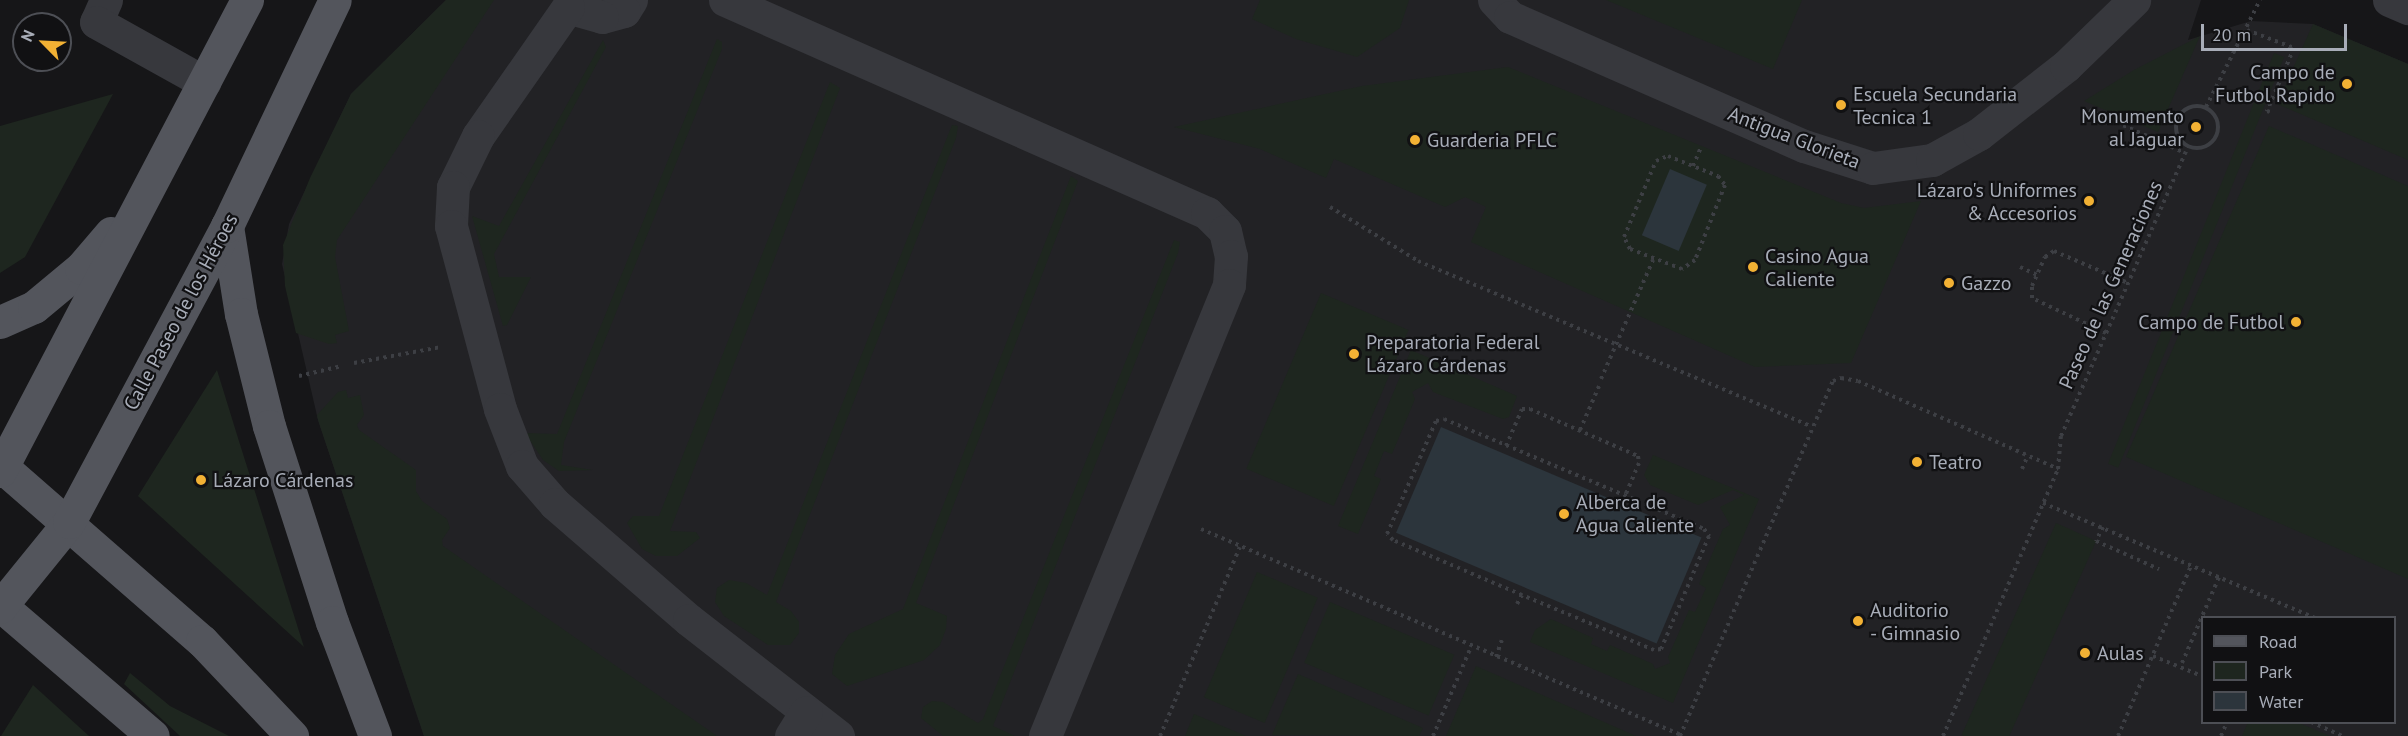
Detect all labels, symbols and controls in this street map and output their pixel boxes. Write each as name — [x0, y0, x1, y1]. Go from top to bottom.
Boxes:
north arrow — [12, 12, 72, 72]
scale bar — [2204, 12, 2350, 50]
text: 20 m — [2212, 23, 2251, 46]
text: N — [16, 27, 39, 44]
place label: Campo de Futbol Rapido — [2215, 60, 2335, 107]
marker: Campo de Futbol Rapido — [2340, 77, 2354, 91]
place label: Escuela Secundaria Tecnica 1 — [1853, 82, 2017, 129]
marker: Escuela Secundaria Tecnica 1 — [1834, 98, 1848, 112]
street label: Antigua Glorieta — [1725, 102, 1863, 174]
place label: Monumento al Jaguar — [2081, 104, 2184, 151]
marker: Monumento al Jaguar — [2189, 120, 2203, 134]
place label: Guarderia PFLC — [1427, 128, 1557, 152]
marker: Guarderia PFLC — [1408, 133, 1422, 147]
street label: Paseo de las Generaciones — [2054, 177, 2168, 393]
place label: Lázaro's Uniformes & Accesorios — [1917, 178, 2077, 225]
marker: Lázaro's Uniformes & Accesorios — [2082, 194, 2096, 208]
street label: Calle Paseo de los Héroes — [119, 210, 243, 414]
place label: Casino Agua Caliente — [1765, 244, 1870, 291]
marker: Casino Agua Caliente — [1746, 260, 1760, 274]
place label: Gazzo — [1961, 271, 2011, 295]
marker: Gazzo — [1942, 276, 1956, 290]
place label: Campo de Futbol — [2138, 310, 2284, 334]
marker: Campo de Futbol — [2289, 315, 2303, 329]
place label: Preparatoria Federal Lázaro Cárdenas — [1366, 330, 1540, 377]
marker: Preparatoria Federal Lázaro Cárdenas — [1347, 347, 1361, 361]
place label: Teatro — [1929, 450, 1982, 474]
marker: Teatro — [1910, 455, 1924, 469]
place label: Lázaro Cárdenas — [213, 468, 353, 492]
marker: Lázaro Cárdenas — [194, 473, 208, 487]
place label: Alberca de Agua Caliente — [1576, 490, 1694, 537]
marker: Alberca de Agua Caliente — [1557, 507, 1571, 521]
place label: Auditorio - Gimnasio — [1870, 598, 1962, 645]
marker: Auditorio - Gimnasio — [1851, 614, 1865, 628]
legend — [2201, 616, 2396, 724]
text: Road — [2259, 630, 2297, 653]
place label: Aulas — [2097, 641, 2144, 665]
marker: Aulas — [2078, 646, 2092, 660]
text: Park — [2259, 660, 2292, 683]
text: Water — [2259, 690, 2303, 713]

